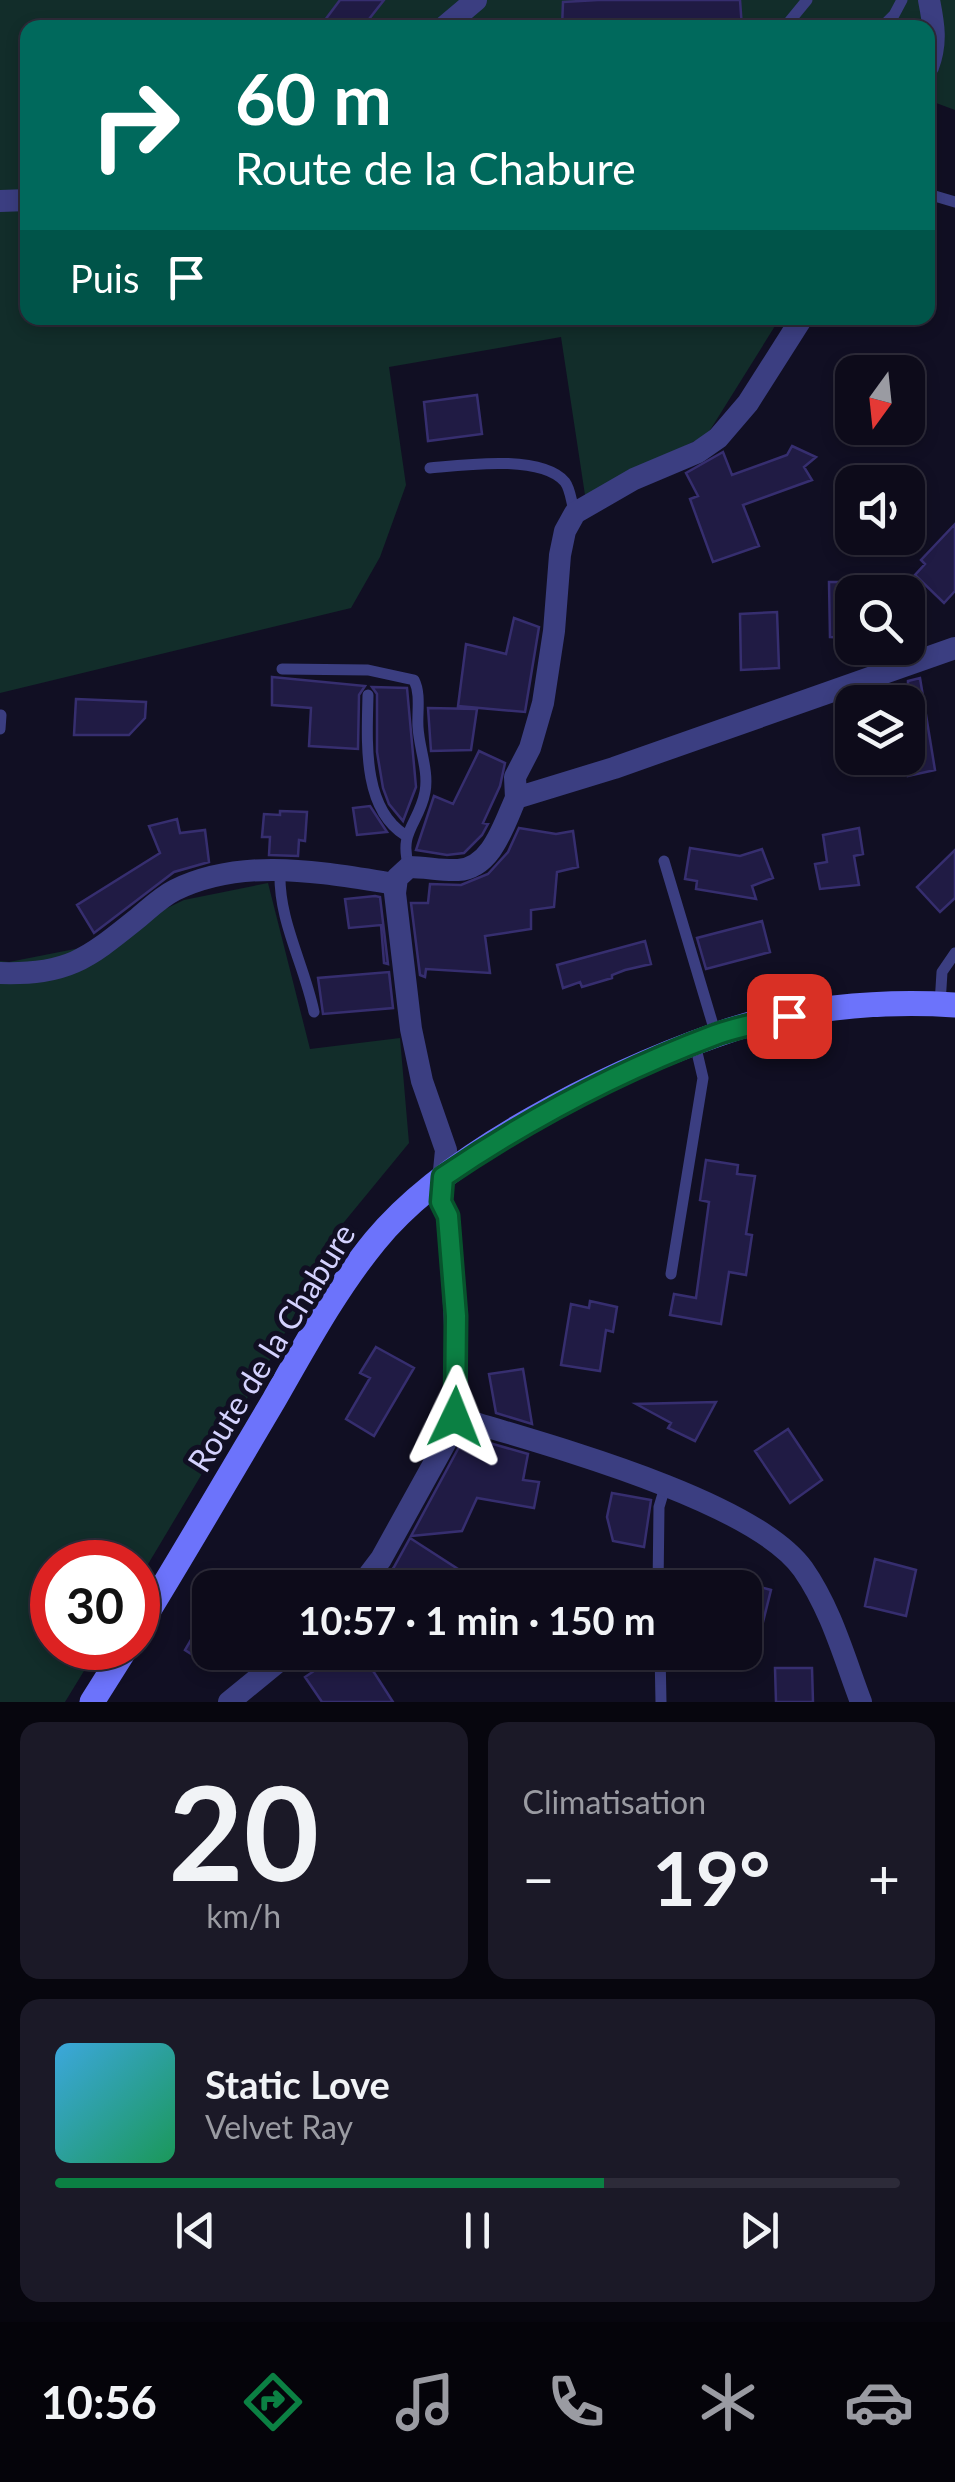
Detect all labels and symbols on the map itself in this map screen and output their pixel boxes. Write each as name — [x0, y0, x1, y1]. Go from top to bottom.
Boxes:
north arrow — [835, 355, 925, 445]
pin — [747, 974, 832, 1059]
street label: Route de la Chabure — [179, 1216, 363, 1478]
position arrow — [403, 1365, 507, 1469]
speed limit sign: 30 — [30, 1540, 160, 1670]

